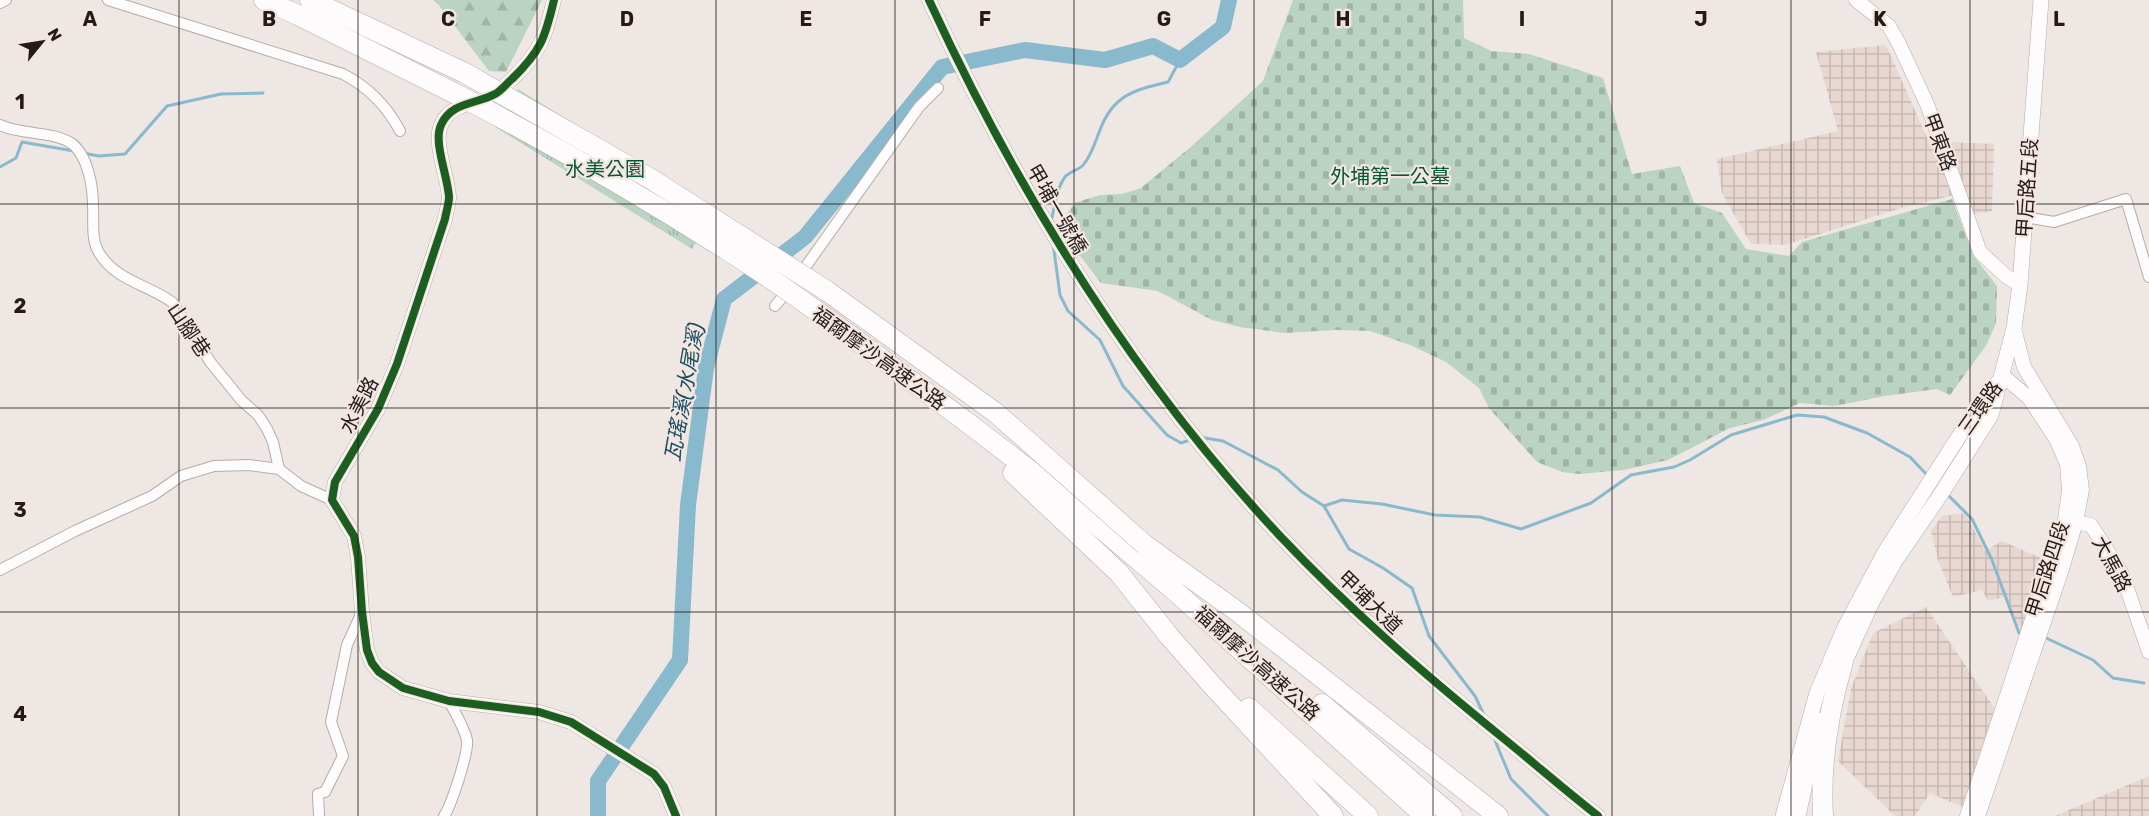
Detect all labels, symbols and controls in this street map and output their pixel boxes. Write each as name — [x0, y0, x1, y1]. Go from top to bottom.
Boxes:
text: A — [83, 7, 98, 31]
text: B — [262, 7, 276, 31]
text: C — [441, 7, 455, 31]
text: D — [620, 7, 634, 31]
text: E — [800, 7, 812, 31]
text: F — [979, 7, 991, 31]
text: G — [1157, 7, 1171, 31]
text: H — [1336, 7, 1350, 31]
text: I — [1519, 7, 1525, 31]
text: J — [1694, 7, 1708, 31]
text: K — [1873, 7, 1887, 31]
text: L — [2053, 7, 2065, 31]
north arrow — [12, 12, 72, 72]
text: N — [43, 25, 66, 44]
text: 1 — [15, 90, 25, 114]
street label: 甲東路 — [1918, 110, 1962, 174]
street label: 甲后路五段 — [2012, 137, 2042, 239]
park label: 水美公園 — [565, 157, 645, 181]
street label: 甲埔一號橋 — [1022, 160, 1092, 258]
park label: 外埔第一公墓 — [1330, 164, 1450, 188]
text: 2 — [14, 294, 27, 318]
street label: 山腳巷 — [162, 298, 216, 362]
street label: 福爾摩沙高速公路 — [807, 301, 951, 415]
water label: 瓦瑤溪(水尾溪) — [660, 321, 708, 463]
street label: 水美路 — [335, 373, 383, 437]
street label: 三環路 — [1953, 377, 2007, 439]
text: 3 — [13, 498, 27, 522]
street label: 甲后路四段 — [2020, 518, 2074, 620]
street label: 大馬路 — [2087, 532, 2137, 596]
street label: 甲埔大道 — [1333, 566, 1407, 638]
street label: 福爾摩沙高速公路 — [1190, 601, 1324, 725]
text: 4 — [13, 702, 27, 726]

